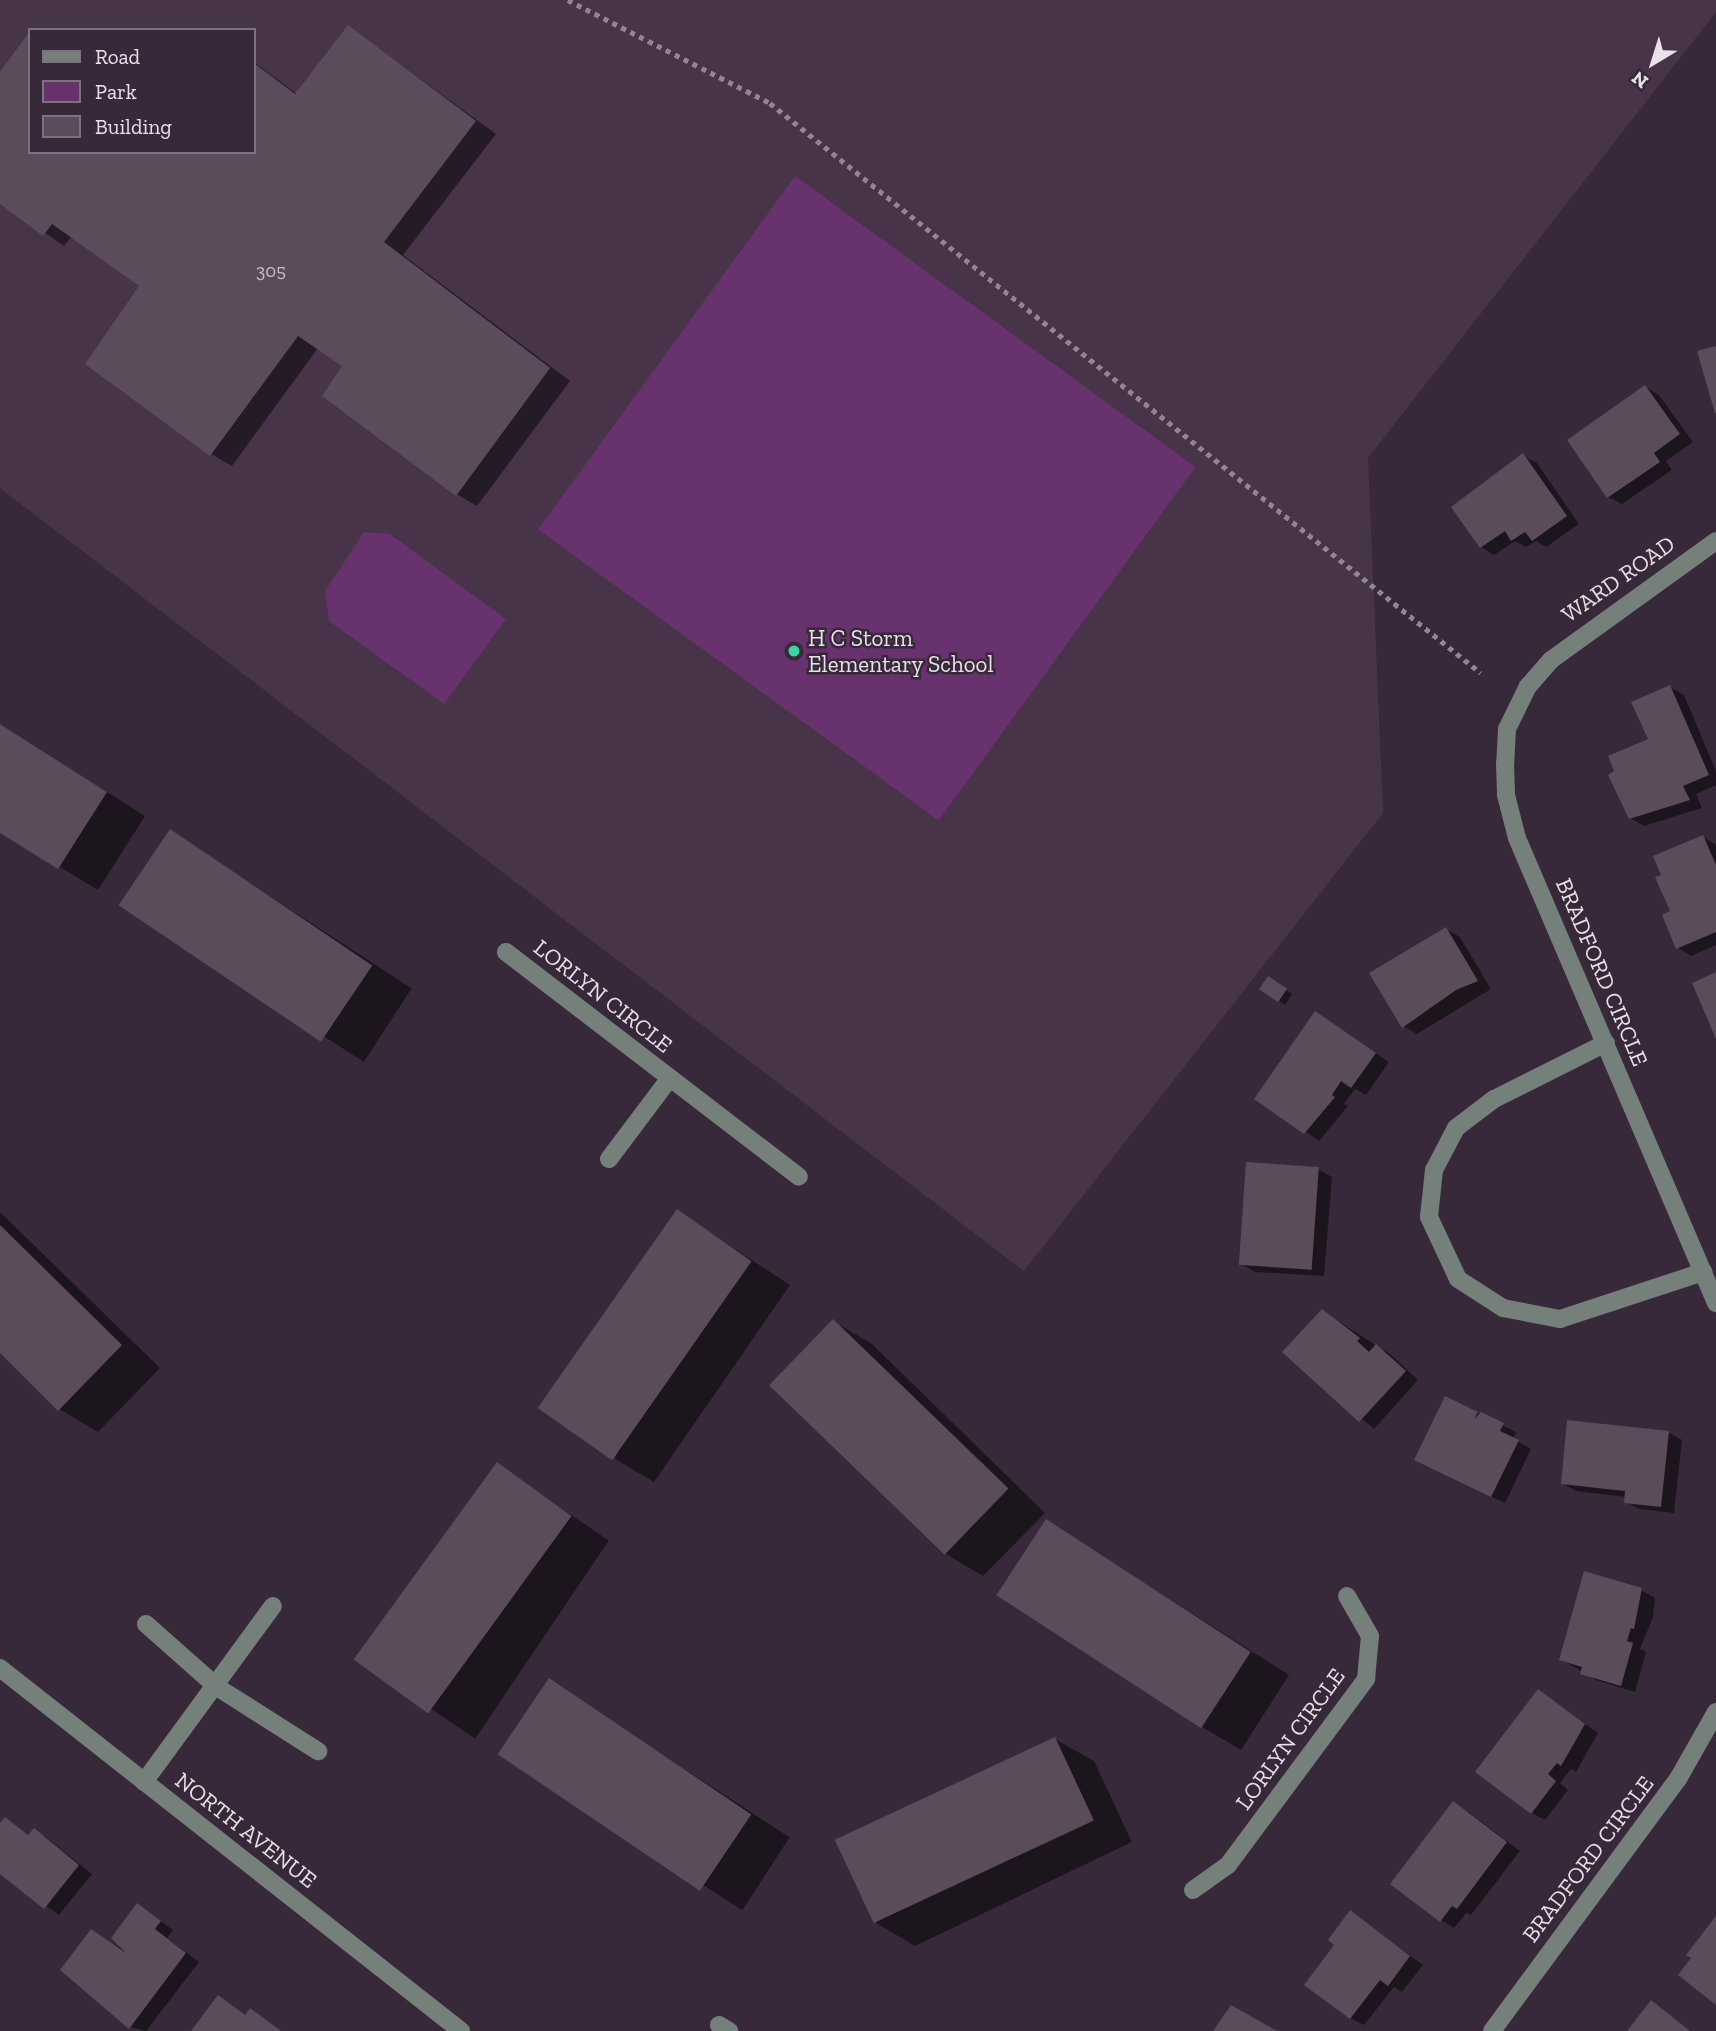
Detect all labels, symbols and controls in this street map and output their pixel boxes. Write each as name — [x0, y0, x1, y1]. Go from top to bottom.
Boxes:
legend — [28, 28, 256, 154]
north arrow — [1618, 28, 1688, 98]
text: Road — [95, 44, 140, 69]
text: N — [1627, 66, 1653, 93]
text: Park — [95, 79, 137, 104]
text: Building — [95, 114, 172, 139]
house number: 305 — [256, 260, 286, 282]
street label: WARD ROAD — [1556, 530, 1680, 628]
place label: H C Storm Elementary School — [808, 624, 994, 678]
marker: H C Storm Elementary School — [786, 643, 802, 659]
street label: BRADFORD CIRCLE — [1550, 874, 1654, 1070]
street label: LORLYN CIRCLE — [528, 933, 678, 1059]
street label: LORLYN CIRCLE — [1229, 1663, 1351, 1815]
street label: NORTH AVENUE — [169, 1766, 323, 1894]
street label: BRADFORD CIRCLE — [1516, 1770, 1660, 1948]

